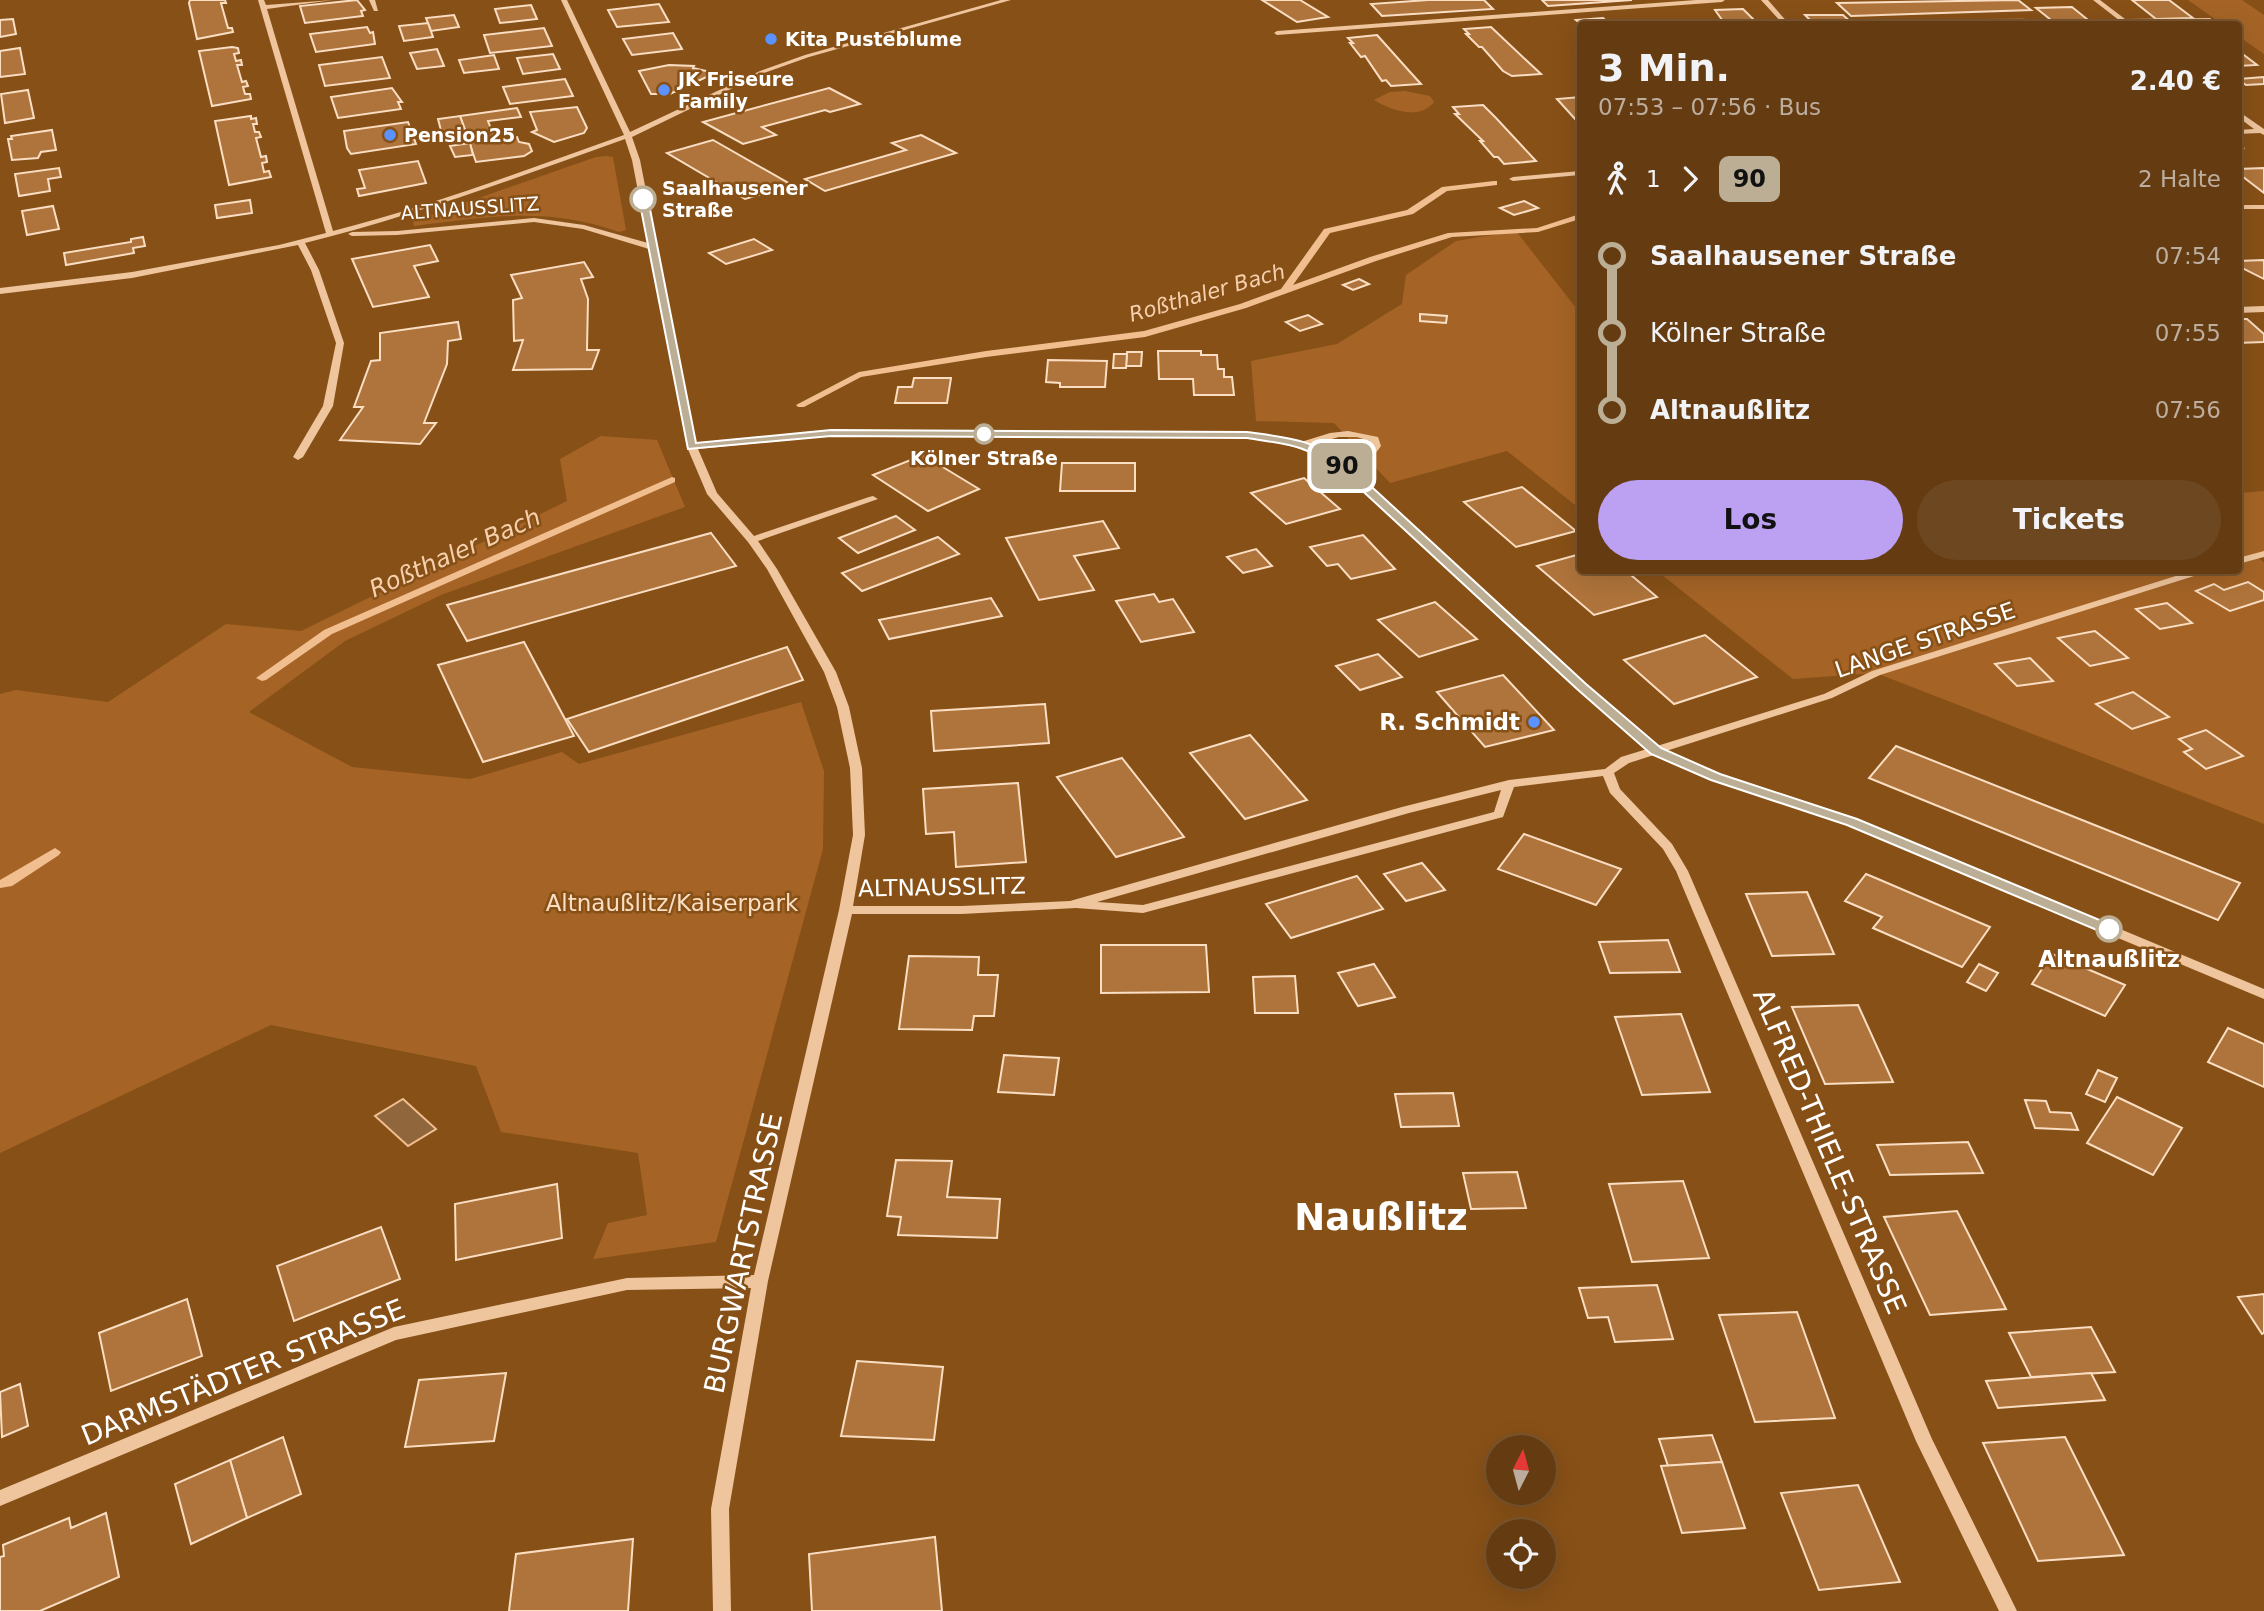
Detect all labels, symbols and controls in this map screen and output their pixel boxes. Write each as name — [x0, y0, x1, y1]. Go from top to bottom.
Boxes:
place label: Kita Pusteblume — [785, 28, 962, 50]
marker: Kita Pusteblume — [763, 31, 779, 47]
text: 3 Min. — [1598, 46, 1730, 90]
text: 2.40 € — [2130, 66, 2221, 96]
place label: JK Friseure Family — [676, 68, 794, 112]
marker: JK Friseure Family — [656, 82, 672, 98]
text: 07:53 – 07:56 · Bus — [1598, 94, 1821, 120]
place label: Pension25 — [404, 124, 515, 146]
marker: Pension25 — [382, 127, 398, 143]
icon: walk — [1598, 160, 1636, 198]
icon: forward — [1671, 160, 1709, 198]
text: 90 — [1733, 165, 1766, 193]
text: 1 — [1646, 166, 1661, 192]
text: 2 Halte — [2138, 166, 2221, 192]
place label: Saalhausener Straße — [662, 177, 808, 221]
marker: Saalhausener Straße — [630, 186, 656, 212]
street label: ALTNAUSSLITZ — [400, 192, 540, 224]
text: Saalhausener Straße — [1650, 241, 1956, 271]
text: 07:54 — [2155, 243, 2221, 269]
water label: Roßthaler Bach — [1126, 259, 1288, 327]
text: Kölner Straße — [1650, 318, 1826, 348]
text: 07:55 — [2155, 320, 2221, 346]
text: Altnaußlitz — [1650, 395, 1810, 425]
text: 07:56 — [2155, 397, 2221, 423]
marker: Kölner Straße — [974, 424, 994, 444]
line badge: 90 — [1310, 443, 1374, 489]
place label: Kölner Straße — [910, 447, 1058, 469]
text: 90 — [1325, 452, 1359, 480]
button: Los — [1598, 480, 1903, 560]
button: Tickets — [1917, 480, 2221, 560]
water label: Roßthaler Bach — [365, 503, 545, 603]
street label: LANGE STRASSE — [1831, 597, 2019, 683]
place label: R. Schmidt — [1379, 709, 1520, 735]
marker: R. Schmidt — [1526, 714, 1542, 730]
street label: ALTNAUSSLITZ — [858, 873, 1026, 901]
park label: Altnaußlitz/Kaiserpark — [546, 890, 799, 916]
marker: Altnaußlitz — [2096, 916, 2122, 942]
place label: Altnaußlitz — [2038, 946, 2180, 972]
street label: ALFRED-THIELE-STRASSE — [1746, 984, 1913, 1319]
street label: BURGWARTSTRASSE — [698, 1110, 789, 1397]
district label: Naußlitz — [1294, 1196, 1468, 1239]
street label: DARMSTÄDTER STRASSE — [77, 1292, 410, 1453]
north arrow — [1486, 1435, 1556, 1505]
map controls — [1486, 1435, 1556, 1589]
button: locate — [1486, 1519, 1556, 1589]

